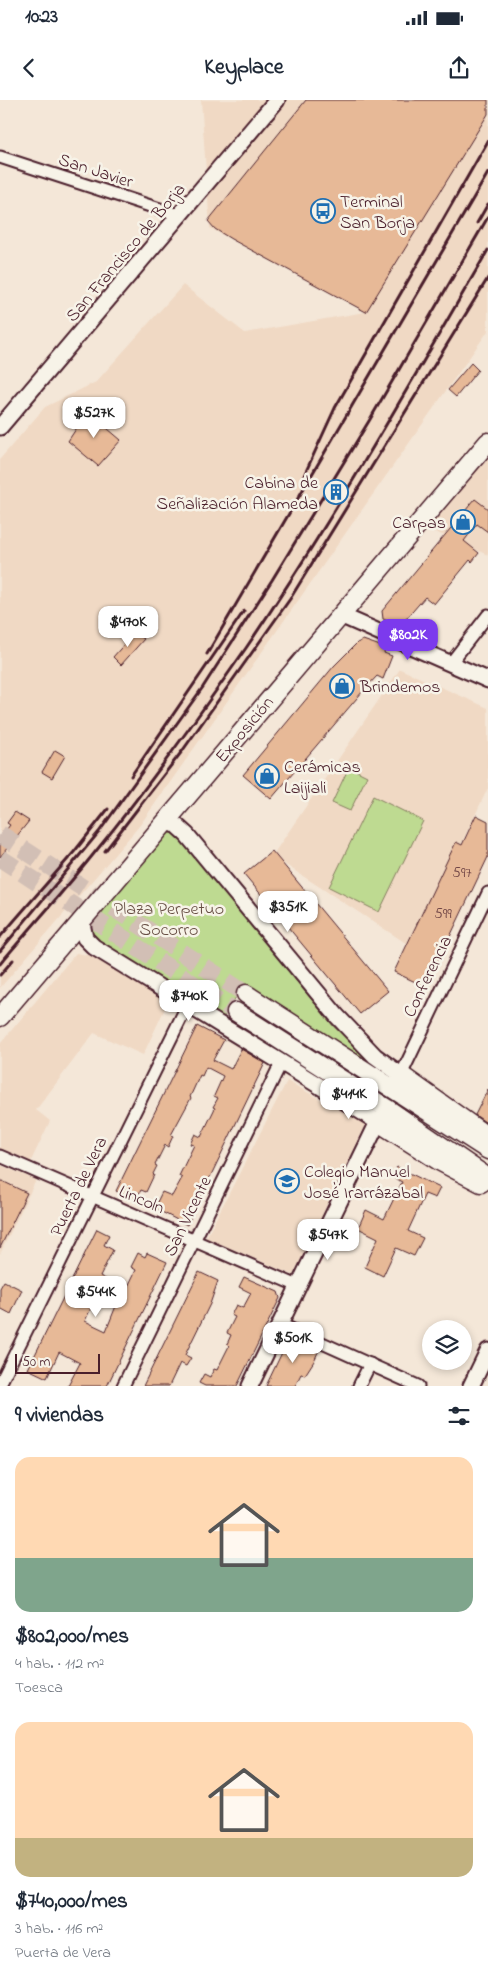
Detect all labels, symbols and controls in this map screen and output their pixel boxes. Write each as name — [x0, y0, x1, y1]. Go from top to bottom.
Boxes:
text: 10:23 — [25, 4, 58, 31]
text: Keyplace — [204, 52, 284, 84]
icon: back — [15, 54, 43, 82]
icon: share — [445, 54, 473, 82]
street label: San Javier — [55, 148, 136, 196]
street label: San Francisco de Borja — [61, 178, 193, 328]
place label: Terminal San Borja — [340, 190, 415, 237]
bus stop icon: Terminal San Borja — [310, 198, 336, 224]
pin: $527K — [59, 396, 129, 439]
text: $527K — [73, 401, 115, 425]
place label: Cabina de Señalización Alameda — [157, 471, 319, 518]
building icon: Cabina de Señalización Alameda — [323, 479, 349, 505]
shop icon: Carpas — [450, 509, 476, 535]
place label: Carpas — [392, 511, 446, 537]
pin: $470K — [93, 606, 163, 648]
text: $470K — [109, 610, 147, 634]
pin: $802K — [373, 618, 443, 661]
text: $802K — [389, 623, 427, 647]
shop icon: Brindemos — [329, 673, 355, 699]
place label: Brindemos — [359, 675, 440, 701]
street label: Exposición — [210, 691, 281, 769]
place label: Cerámicas Laijiali — [284, 755, 361, 802]
shop icon: Cerámicas Laijiali — [254, 763, 280, 789]
house number: 597 — [452, 862, 472, 884]
pin: $351K — [253, 890, 323, 933]
text: $351K — [269, 895, 307, 919]
park label: Plaza Perpetuo Socorro — [114, 897, 224, 944]
house number: 599 — [434, 903, 452, 925]
street label: Conferencia — [398, 932, 460, 1022]
pin: $740K — [154, 980, 224, 1022]
text: $740K — [170, 984, 208, 1008]
pin: $414K — [314, 1078, 384, 1120]
text: $414K — [331, 1082, 367, 1106]
street label: Puerta de Vera — [44, 1133, 115, 1241]
place label: Colegio Manuel José Irarrázabal — [304, 1160, 423, 1207]
school or university icon: Colegio Manuel José Irarrázabal — [274, 1168, 300, 1194]
street label: San Vicente — [158, 1172, 220, 1261]
street label: Lincoln — [114, 1180, 168, 1222]
pin: $547K — [293, 1218, 363, 1261]
text: $547K — [308, 1223, 348, 1247]
pin: $544K — [61, 1276, 131, 1318]
text: $544K — [76, 1280, 116, 1304]
map controls — [422, 1320, 472, 1370]
button: layers — [422, 1320, 472, 1370]
pin: $501K — [258, 1322, 328, 1364]
text: $501K — [274, 1326, 312, 1350]
scale bar — [15, 1351, 100, 1374]
text: 50 m — [22, 1352, 50, 1373]
text: 9 viviendas — [15, 1401, 104, 1431]
icon: filters — [445, 1402, 473, 1430]
icon: home — [199, 1490, 289, 1580]
text: $802,000/mes — [15, 1622, 129, 1652]
text: 4 hab. · 112 m² — [15, 1652, 104, 1676]
text: Toesca — [15, 1676, 63, 1700]
icon: home — [199, 1755, 289, 1845]
text: $740,000/mes — [15, 1887, 128, 1917]
text: 3 hab. · 116 m² — [15, 1917, 103, 1941]
text: Puerta de Vera — [15, 1941, 111, 1965]

